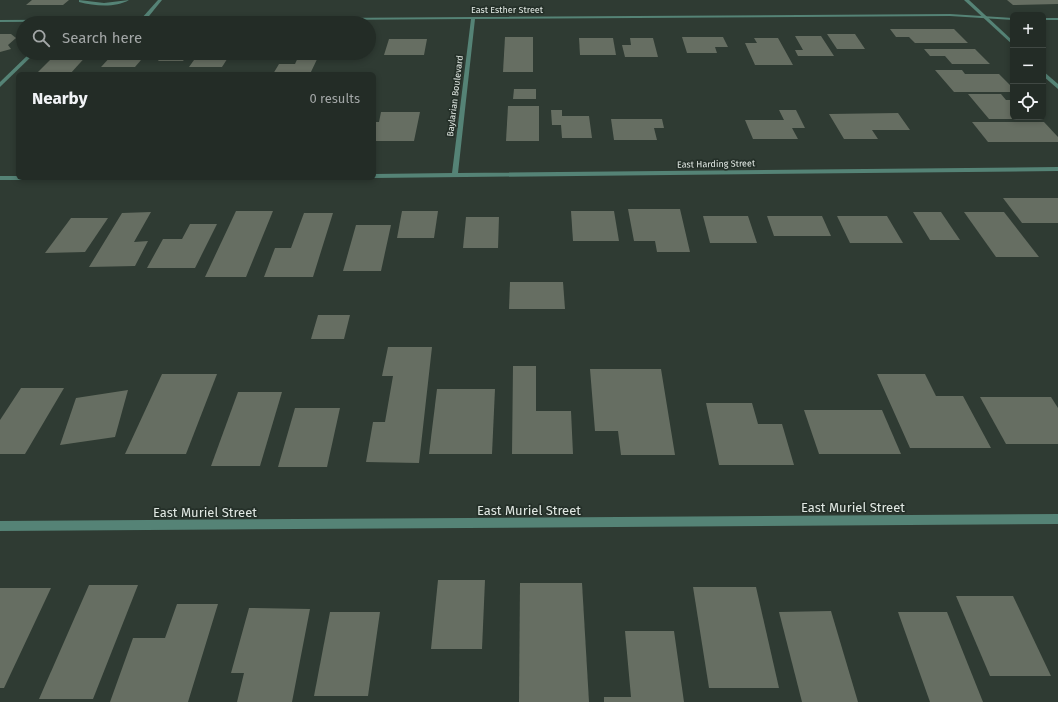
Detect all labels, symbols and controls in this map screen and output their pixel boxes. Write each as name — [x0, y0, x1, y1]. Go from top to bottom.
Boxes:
street label: East Esther Street — [471, 5, 544, 15]
map controls — [1010, 12, 1046, 120]
button: + — [1010, 12, 1046, 48]
search box — [16, 16, 376, 60]
icon: search — [30, 27, 52, 49]
text: Search here — [62, 29, 142, 47]
button: − — [1010, 48, 1046, 84]
street label: Baylarian Boulevard — [445, 55, 465, 137]
button: locate — [1010, 84, 1046, 120]
text: Nearby — [32, 88, 87, 109]
text: 0 results — [309, 91, 360, 106]
street label: East Harding Street — [677, 158, 756, 170]
street label: East Muriel Street — [801, 500, 905, 515]
street label: East Muriel Street — [477, 503, 581, 518]
street label: East Muriel Street — [153, 505, 257, 520]

